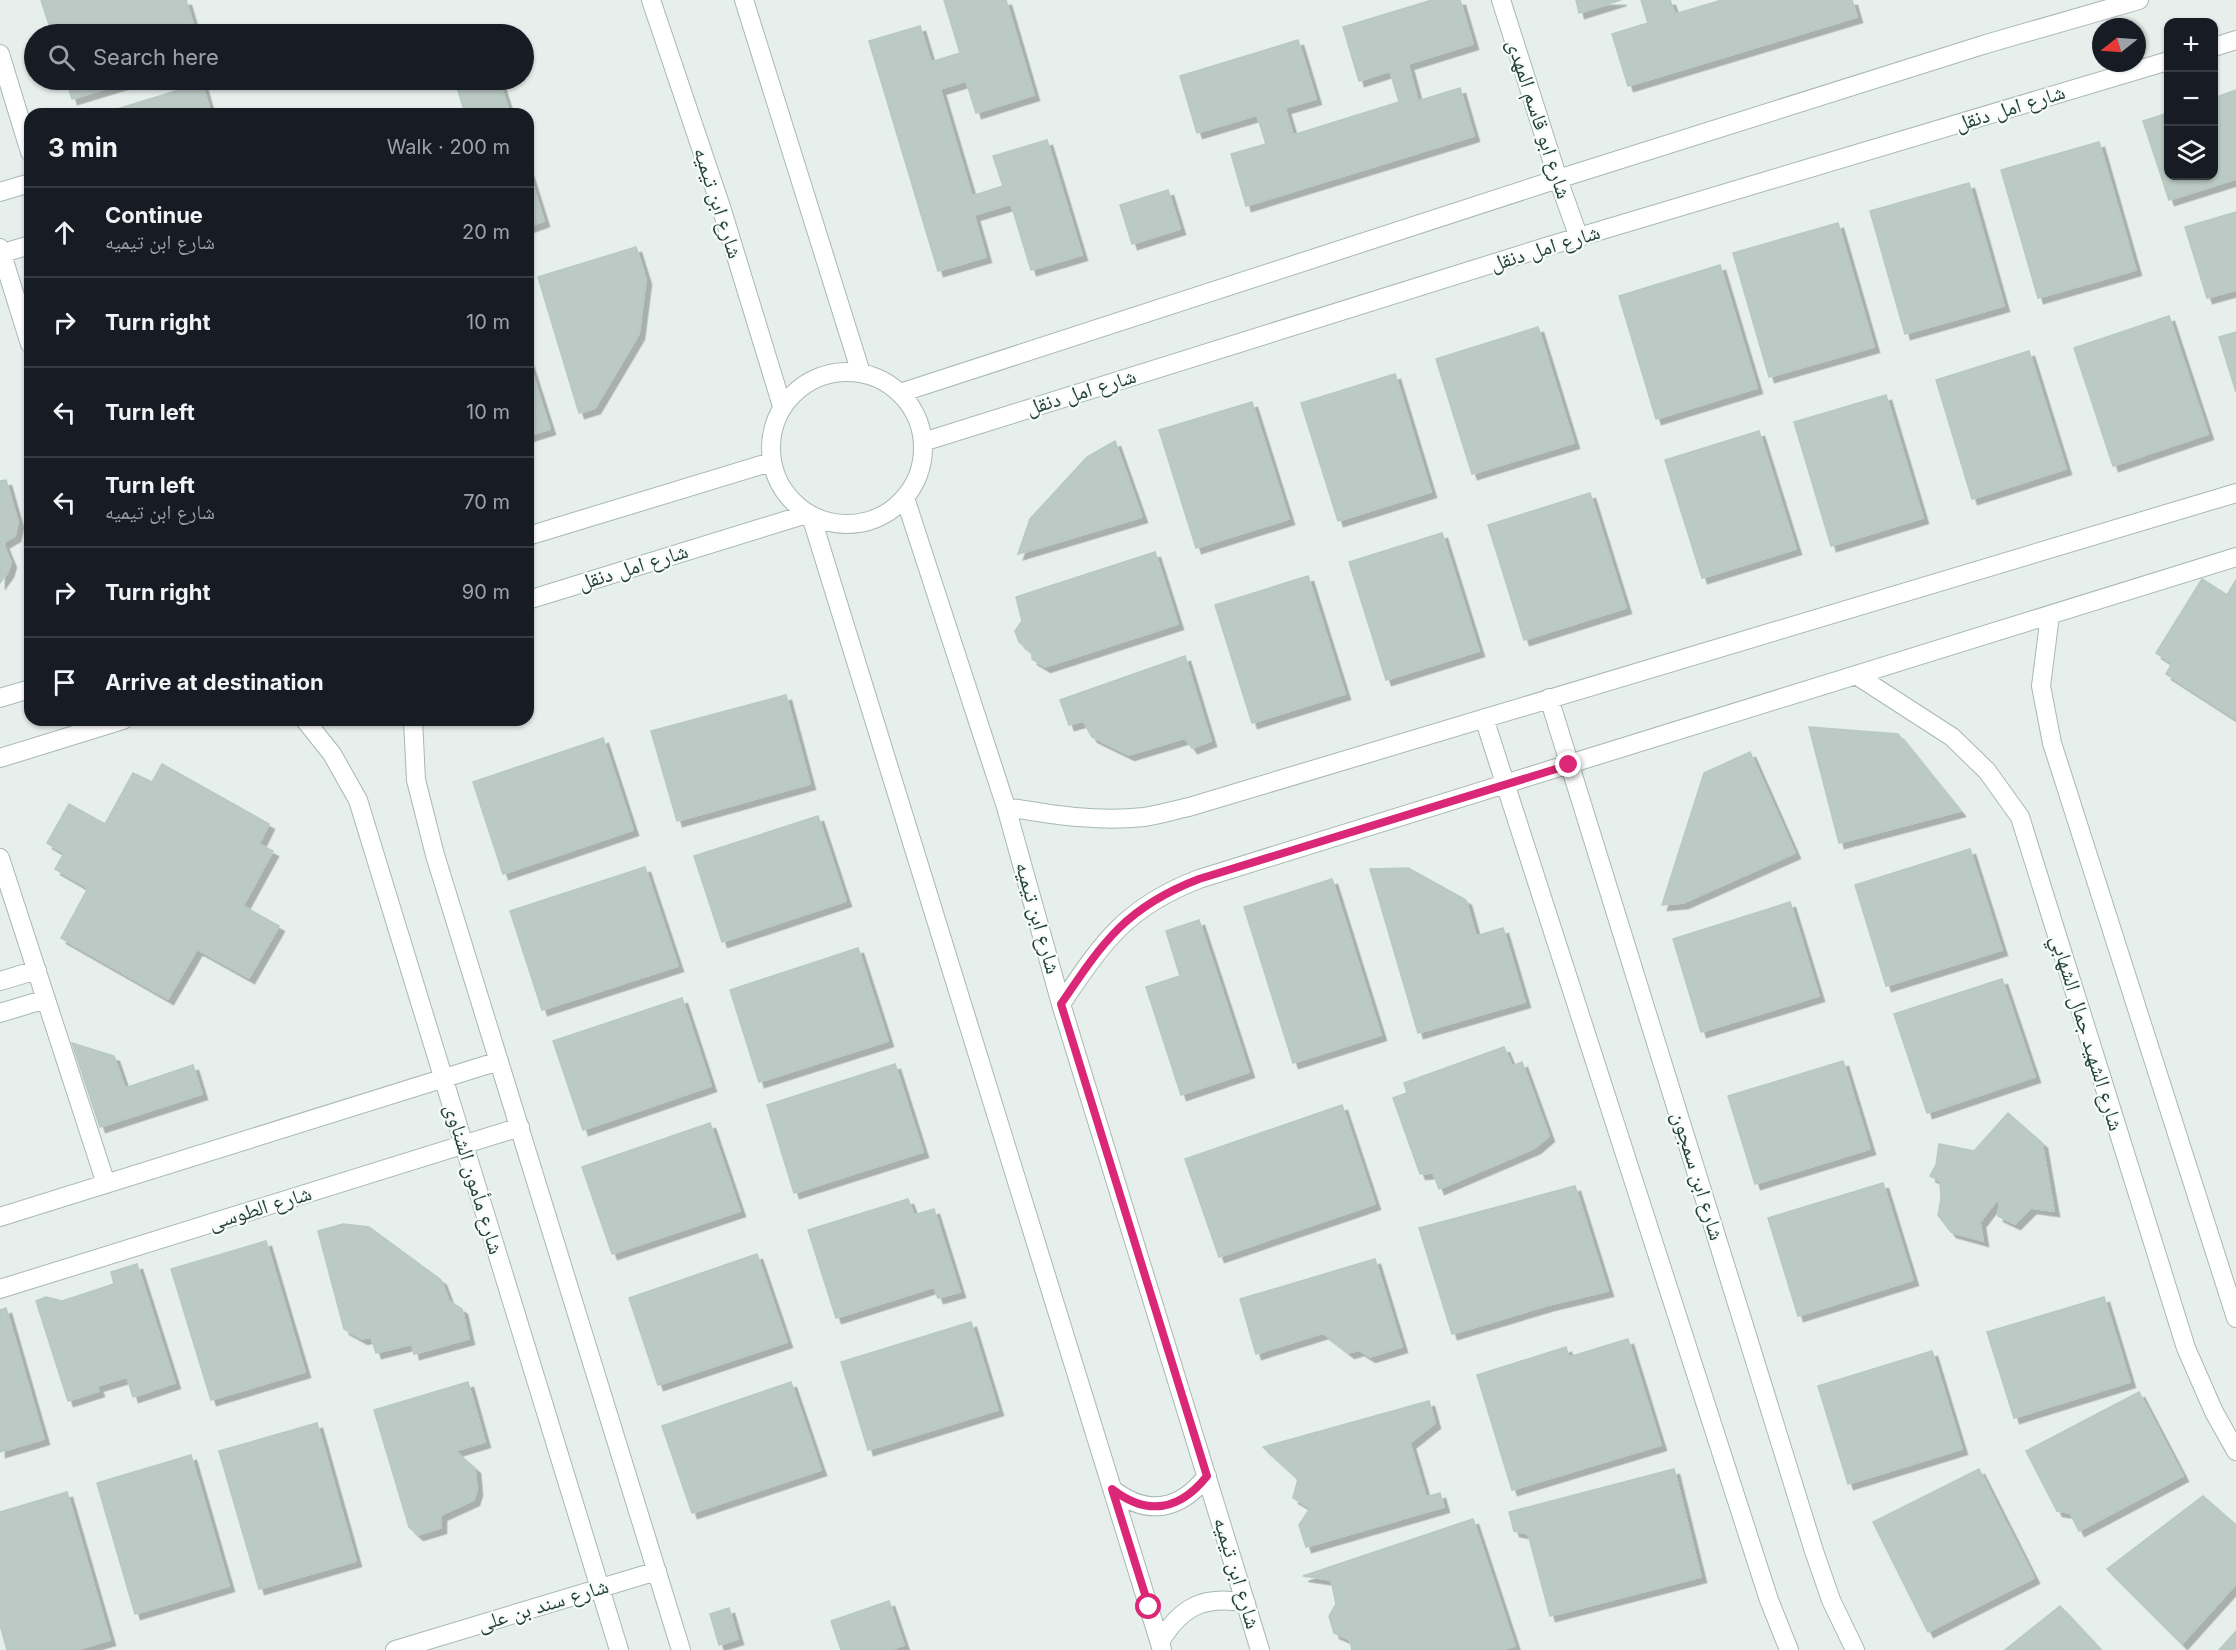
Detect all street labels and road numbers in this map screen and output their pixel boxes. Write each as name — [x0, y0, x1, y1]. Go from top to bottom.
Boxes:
street label: شارع ابو قاسم المهدى — [1500, 36, 1577, 202]
street label: شارع امل دنقل — [1952, 79, 2068, 137]
street label: شارع ابن تيميه — [688, 144, 748, 262]
street label: شارع امل دنقل — [1487, 219, 1603, 277]
street label: شارع امل دنقل — [1023, 363, 1139, 421]
street label: شارع امل دنقل — [575, 538, 691, 596]
street label: شارع ابن تيميه — [1010, 859, 1066, 977]
street label: شارع الشهيد جمال الشهابي — [2042, 932, 2129, 1135]
street label: شارع مأمون الشناوى — [439, 1101, 509, 1257]
street label: شارع ابن سمجون — [1666, 1108, 1730, 1244]
street label: شارع الطوسى — [205, 1180, 315, 1236]
street label: شارع ابن تيميه — [1208, 1514, 1266, 1632]
street label: شارع سند بن على — [474, 1573, 612, 1637]

